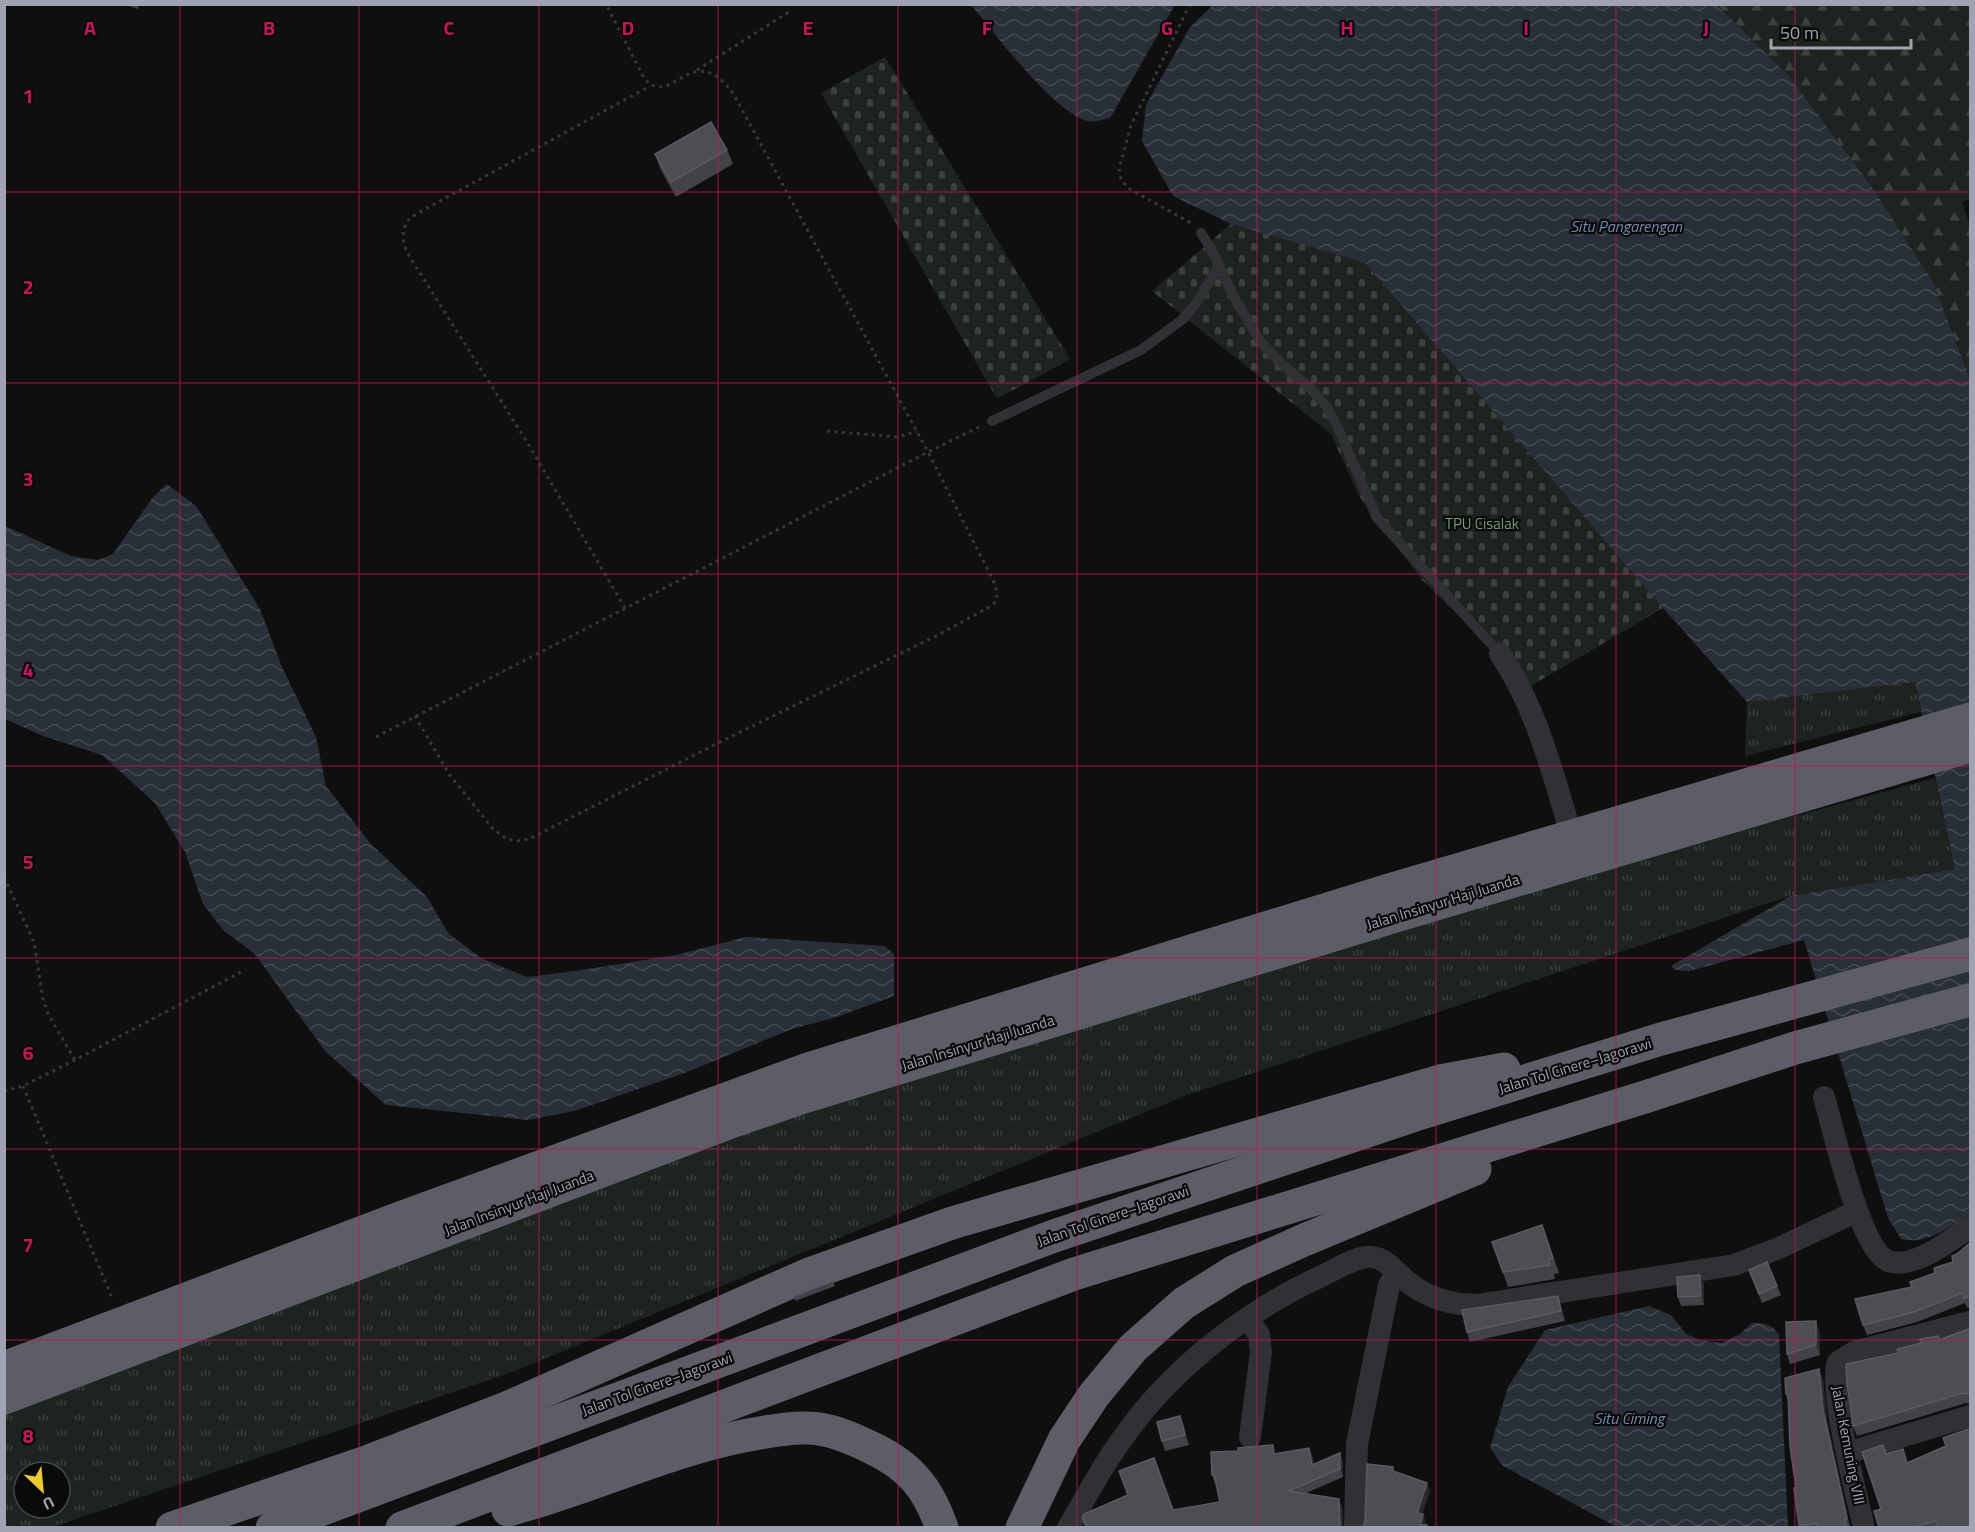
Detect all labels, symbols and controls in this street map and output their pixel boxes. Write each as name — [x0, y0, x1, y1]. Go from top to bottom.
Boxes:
text: A — [84, 12, 96, 43]
text: B — [263, 12, 275, 43]
text: C — [444, 12, 455, 43]
text: D — [622, 12, 634, 43]
text: E — [802, 12, 814, 43]
text: F — [982, 12, 993, 43]
text: G — [1161, 12, 1173, 43]
text: H — [1340, 12, 1354, 43]
text: I — [1523, 12, 1529, 43]
text: J — [1703, 12, 1709, 43]
scale bar — [1771, 12, 1910, 50]
text: 50 m — [1780, 19, 1819, 46]
text: 1 — [22, 80, 34, 111]
water label: Situ Pangarengan — [1570, 214, 1683, 238]
text: 2 — [22, 271, 34, 302]
text: 3 — [22, 463, 34, 494]
park label: TPU Cisalak — [1445, 512, 1519, 535]
text: 4 — [22, 654, 34, 685]
text: 5 — [22, 846, 34, 877]
street label: Jalan Insinyur Haji Juanda — [1364, 867, 1523, 936]
street label: Jalan Insinyur Haji Juanda — [899, 1008, 1058, 1077]
street label: Jalan Tol Cinere–Jagorawi — [1495, 1031, 1654, 1100]
text: 6 — [22, 1037, 34, 1068]
street label: Jalan Insinyur Haji Juanda — [441, 1163, 597, 1242]
street label: Jalan Tol Cinere–Jagorawi — [1034, 1179, 1192, 1252]
text: 7 — [22, 1229, 34, 1260]
street label: Jalan Tol Cinere–Jagorawi — [578, 1346, 735, 1422]
street label: Jalan Kemuning VIII — [1826, 1383, 1871, 1506]
water label: Situ Ciming — [1594, 1406, 1667, 1430]
text: 8 — [22, 1420, 34, 1451]
north arrow — [12, 1460, 72, 1520]
text: U — [39, 1490, 59, 1517]

